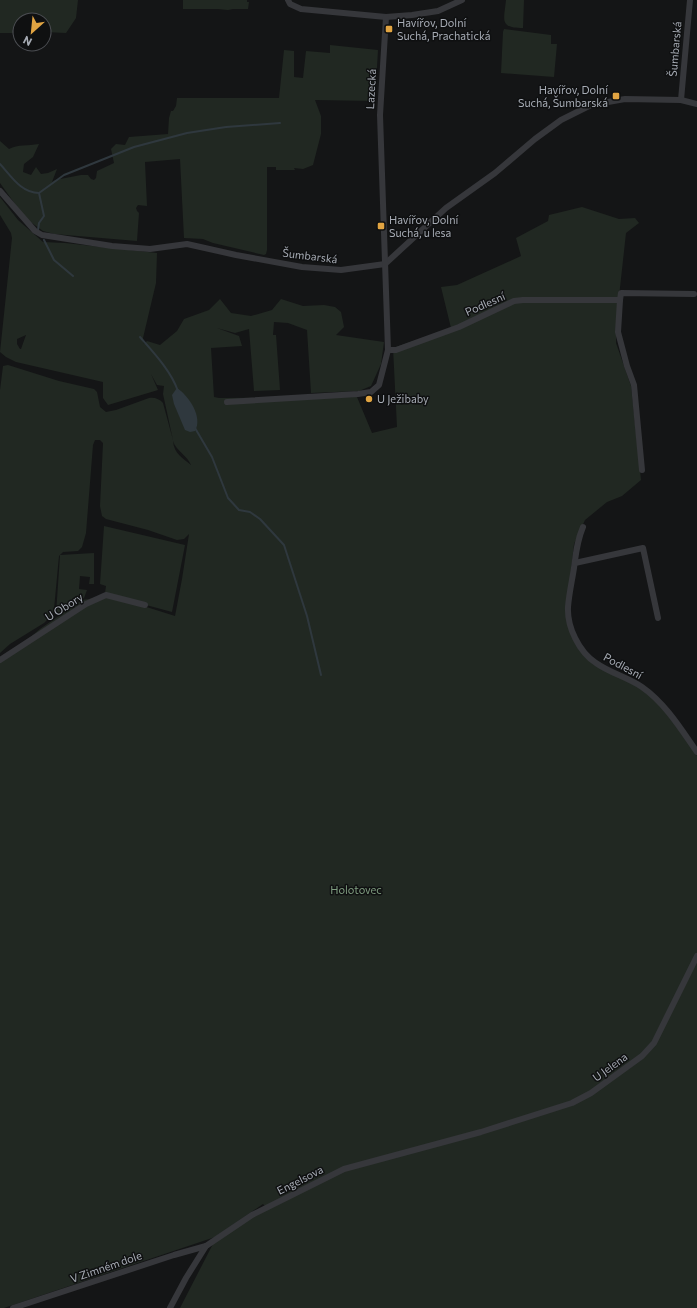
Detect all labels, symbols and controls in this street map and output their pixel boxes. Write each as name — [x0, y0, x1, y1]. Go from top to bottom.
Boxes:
north arrow — [12, 12, 52, 52]
place label: Havířov, Dolní Suchá, Prachatická — [397, 16, 491, 42]
street label: Šumbarská — [665, 21, 683, 77]
marker: Havířov, Dolní Suchá, Prachatická — [384, 24, 394, 34]
text: N — [21, 34, 34, 49]
street label: Lazecká — [363, 68, 378, 109]
place label: Havířov, Dolní Suchá, Šumbarská — [518, 83, 609, 109]
marker: Havířov, Dolní Suchá, Šumbarská — [611, 91, 621, 101]
place label: Havířov, Dolní Suchá, u lesa — [389, 213, 459, 239]
marker: Havířov, Dolní Suchá, u lesa — [376, 221, 386, 231]
street label: Šumbarská — [282, 245, 338, 265]
street label: Podlesní — [463, 289, 508, 318]
place label: U Ježibaby — [377, 392, 429, 406]
marker: U Ježibaby — [364, 394, 374, 404]
street label: U Obory — [42, 590, 85, 623]
street label: Podlesní — [601, 650, 646, 682]
park label: Holotovec — [330, 883, 382, 896]
street label: U Jelena — [590, 1050, 630, 1084]
street label: Engelsova — [275, 1162, 325, 1197]
street label: V Zimném dole — [68, 1248, 143, 1285]

